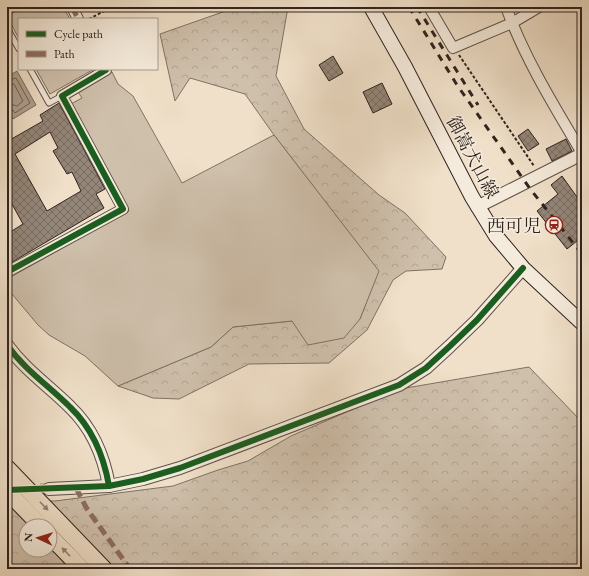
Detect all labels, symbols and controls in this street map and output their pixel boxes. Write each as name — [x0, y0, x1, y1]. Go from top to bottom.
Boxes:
legend — [18, 18, 158, 70]
text: Cycle path — [54, 26, 103, 42]
text: Path — [54, 46, 75, 62]
street label: 御嵩犬山線 — [442, 112, 504, 202]
place label: 西可児 — [487, 214, 541, 237]
station icon: 西可児 — [544, 215, 564, 235]
one-way arrow — [39, 501, 48, 511]
north arrow — [18, 518, 58, 558]
text: N — [21, 532, 35, 542]
one-way arrow — [61, 547, 71, 557]

